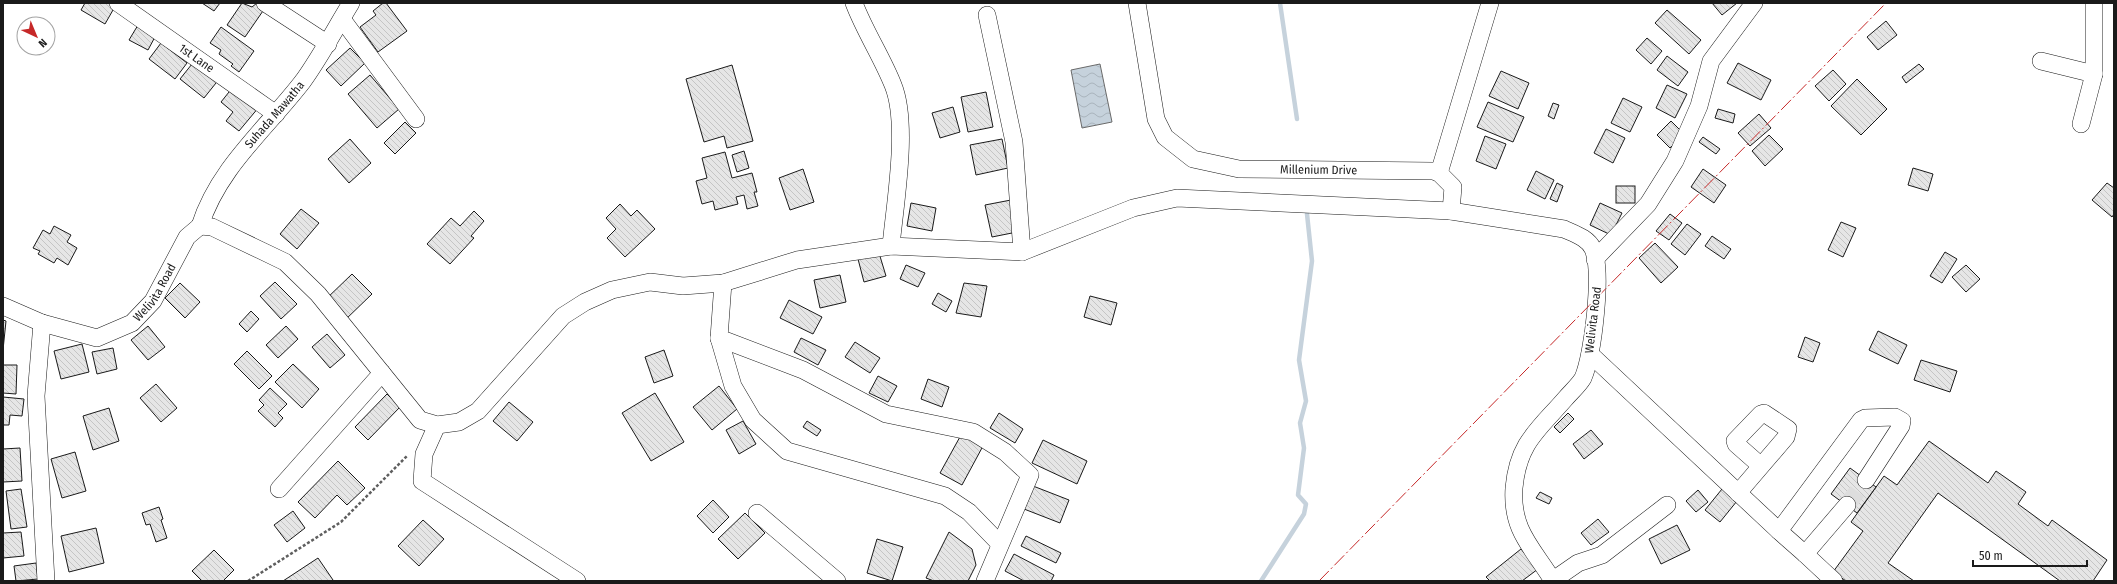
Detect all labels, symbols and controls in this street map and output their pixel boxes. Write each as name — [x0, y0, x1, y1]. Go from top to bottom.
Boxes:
north arrow — [16, 16, 56, 56]
text: N — [36, 36, 49, 50]
street label: 1st Lane — [176, 41, 217, 75]
street label: Suhada Mawatha — [242, 78, 307, 151]
street label: Millenium Drive — [1280, 162, 1357, 177]
street label: Welivita Road — [130, 261, 179, 324]
street label: Welivita Road — [1582, 286, 1604, 354]
scale bar — [1973, 542, 2087, 568]
text: 50 m — [1979, 549, 2003, 563]

